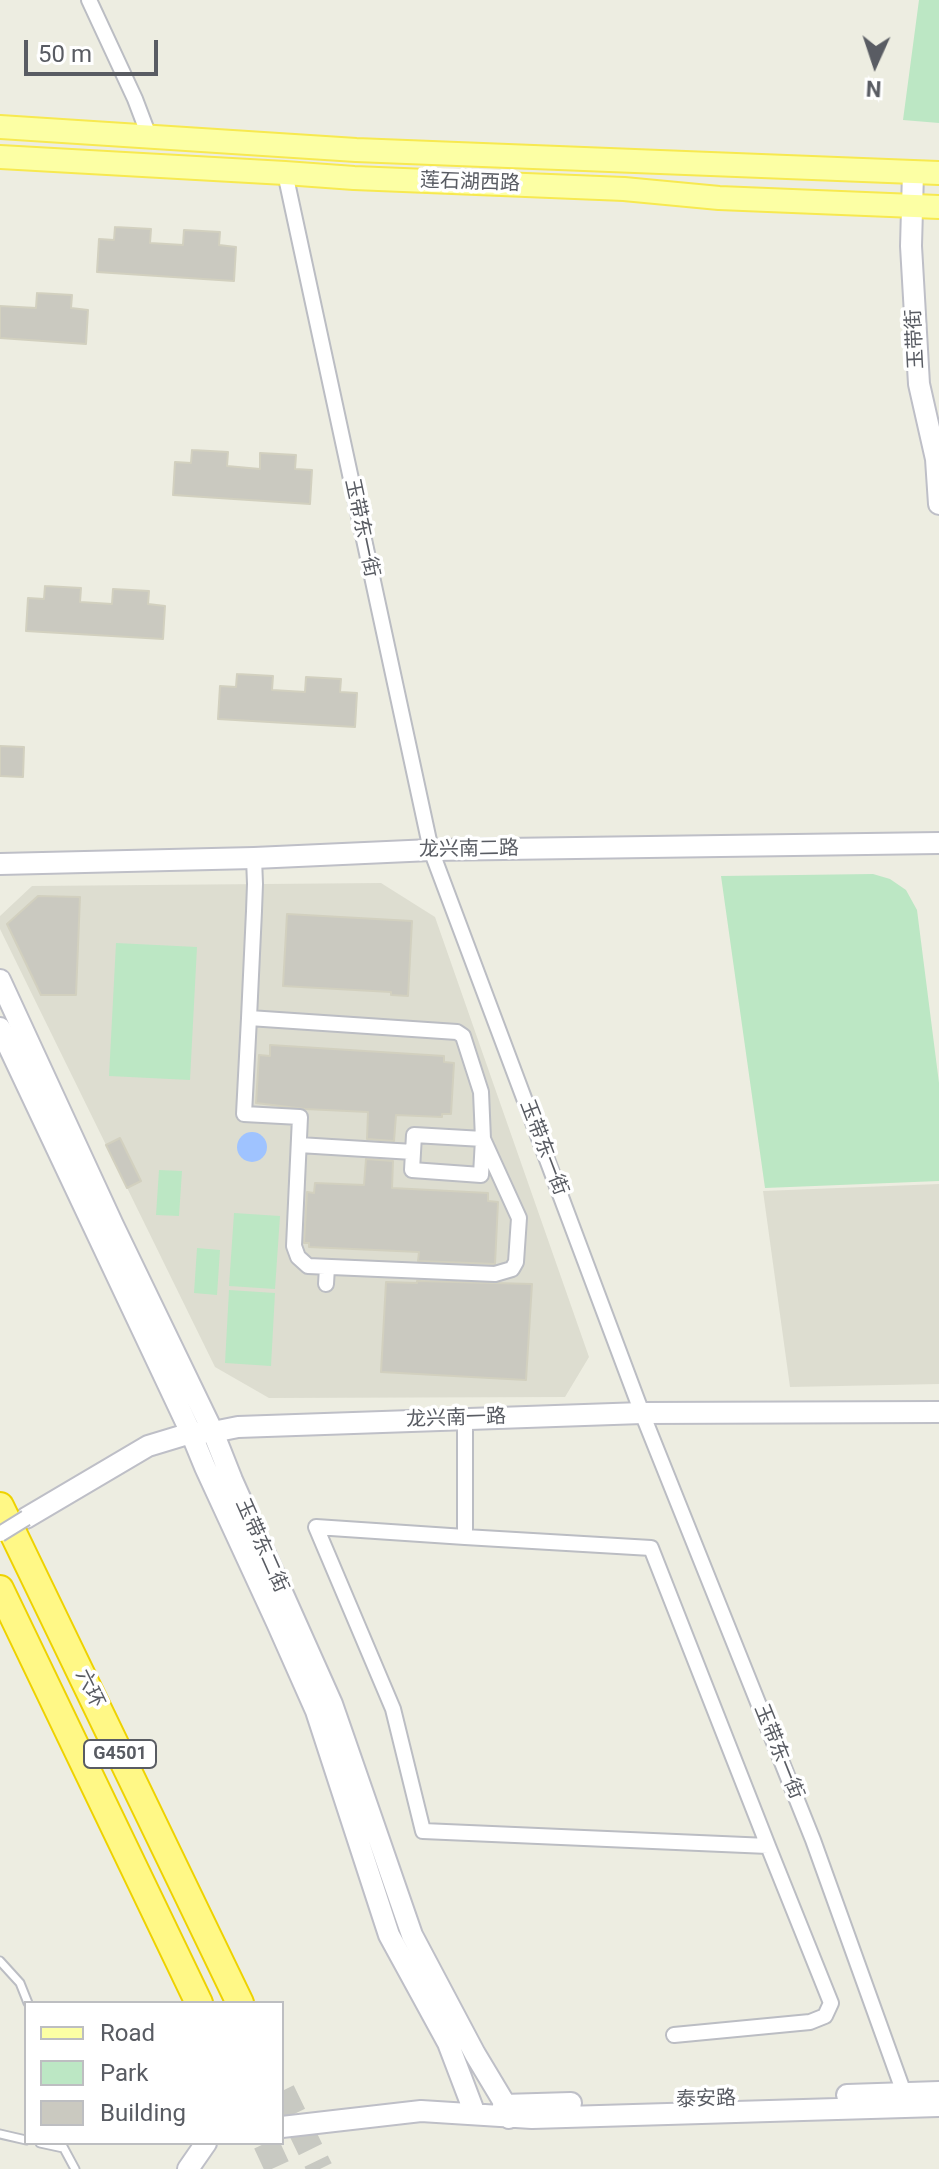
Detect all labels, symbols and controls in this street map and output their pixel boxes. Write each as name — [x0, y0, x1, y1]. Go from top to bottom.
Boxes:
scale bar — [28, 24, 162, 74]
north arrow — [835, 24, 915, 104]
text: 50 m — [38, 40, 92, 68]
text: N — [865, 76, 882, 101]
street label: 莲石湖西路 — [420, 169, 520, 197]
street label: 玉带街 — [902, 308, 930, 370]
street label: 玉带东一街 — [339, 477, 383, 579]
street label: 龙兴南二路 — [419, 837, 519, 863]
street label: 玉带东一街 — [514, 1097, 572, 1199]
street label: 龙兴南一路 — [406, 1405, 506, 1433]
street label: 玉带东二街 — [230, 1495, 292, 1597]
street label: 六环 — [69, 1666, 109, 1712]
street label: 玉带东一街 — [748, 1701, 808, 1803]
road number: G4501 — [84, 1740, 156, 1768]
legend — [24, 2001, 284, 2145]
text: Road — [100, 2019, 155, 2047]
text: Park — [100, 2059, 148, 2087]
street label: 泰安路 — [676, 2087, 736, 2113]
text: Building — [100, 2099, 186, 2127]

